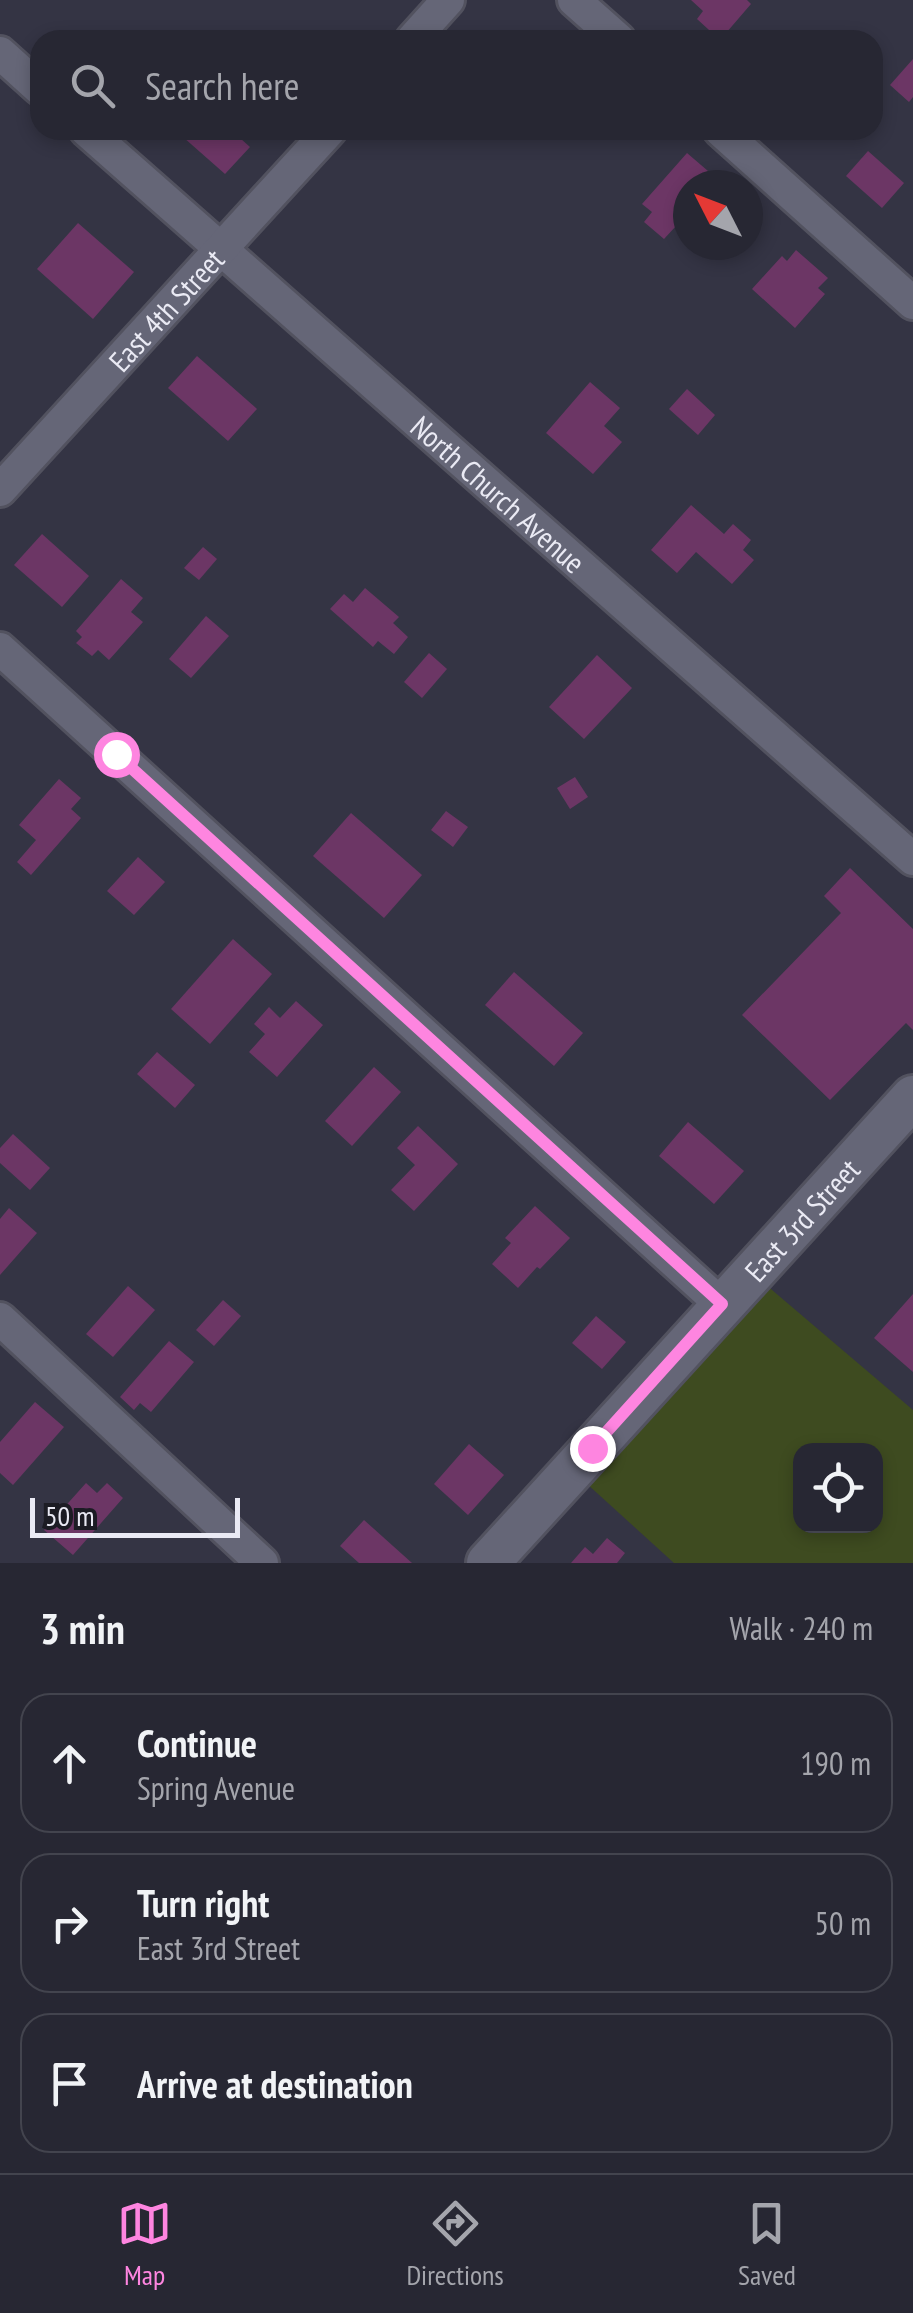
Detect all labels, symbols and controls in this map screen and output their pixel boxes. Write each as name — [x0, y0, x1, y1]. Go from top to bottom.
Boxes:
search box — [30, 30, 883, 140]
icon: search — [65, 58, 120, 113]
text: Search here — [145, 61, 299, 110]
north arrow — [673, 170, 763, 260]
street label: East 4th Street — [99, 239, 232, 379]
street label: North Church Avenue — [403, 407, 594, 581]
route start — [94, 732, 140, 778]
street label: East 3rd Street — [735, 1149, 868, 1289]
route end — [570, 1426, 616, 1472]
map controls — [793, 1443, 883, 1533]
button: locate — [793, 1443, 883, 1533]
scale bar — [30, 1493, 240, 1538]
text: 50 m — [45, 1497, 94, 1534]
text: 3 min — [40, 1601, 125, 1656]
text: Walk · 240 m — [729, 1607, 873, 1649]
text: Continue — [137, 1718, 257, 1767]
icon: ahead — [42, 1736, 97, 1791]
text: 190 m — [800, 1742, 871, 1784]
text: Spring Avenue — [137, 1767, 295, 1809]
text: Turn right — [137, 1878, 269, 1927]
icon: right — [42, 1896, 97, 1951]
text: 50 m — [815, 1902, 871, 1944]
text: East 3rd Street — [137, 1927, 300, 1969]
icon: arrive — [42, 2056, 97, 2111]
text: Arrive at destination — [137, 2059, 413, 2108]
tab: Map — [117, 2196, 172, 2293]
tab: Directions — [406, 2196, 504, 2293]
tab: Saved — [738, 2196, 796, 2293]

